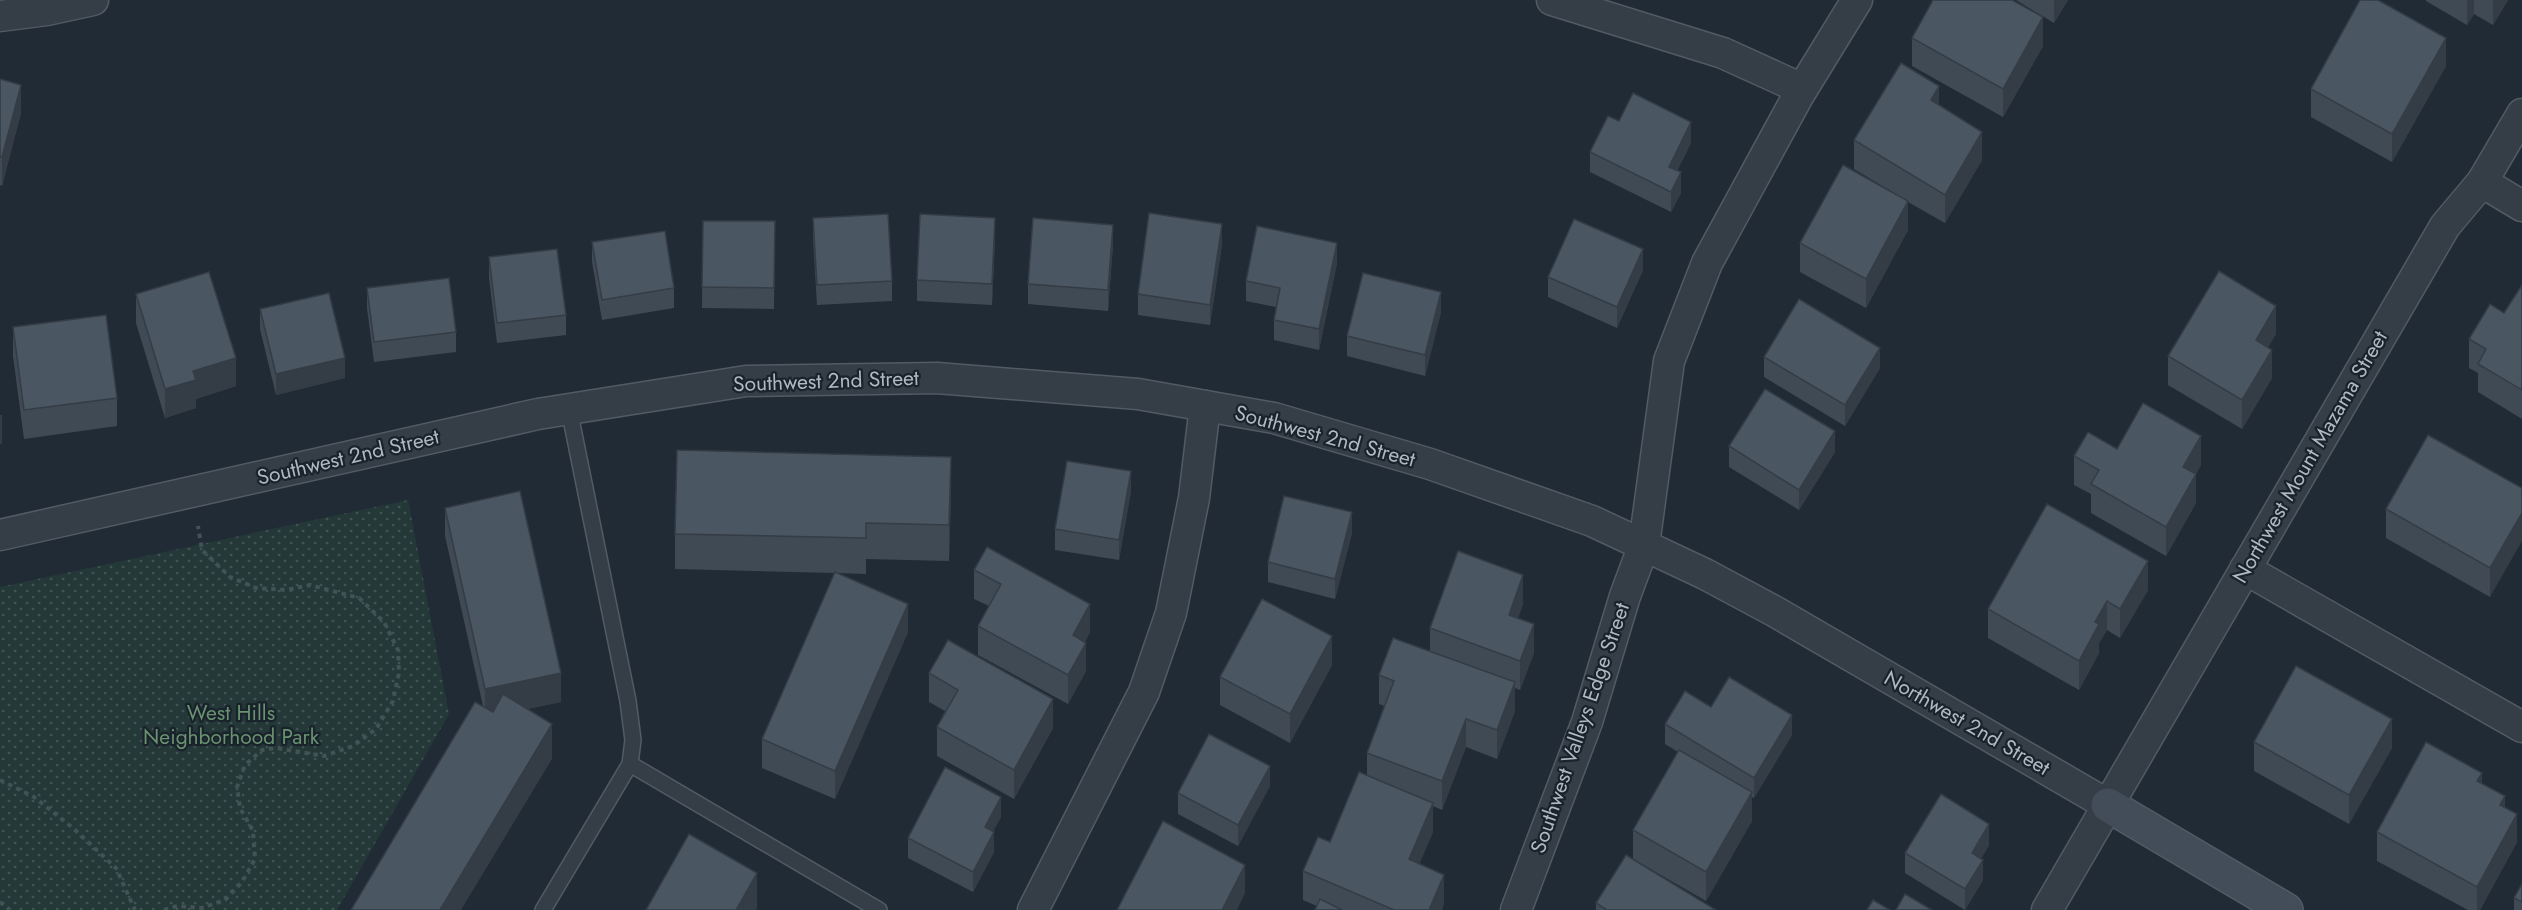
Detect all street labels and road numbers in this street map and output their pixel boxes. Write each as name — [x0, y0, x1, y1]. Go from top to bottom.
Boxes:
street label: Northwest Mount Mazama Street — [2225, 325, 2395, 589]
street label: Southwest 2nd Street — [733, 363, 919, 399]
street label: Southwest 2nd Street — [1231, 397, 1419, 475]
street label: Southwest 2nd Street — [254, 421, 442, 493]
street label: Southwest Valleys Edge Street — [1523, 599, 1637, 857]
street label: Northwest 2nd Street — [1879, 663, 2055, 783]

